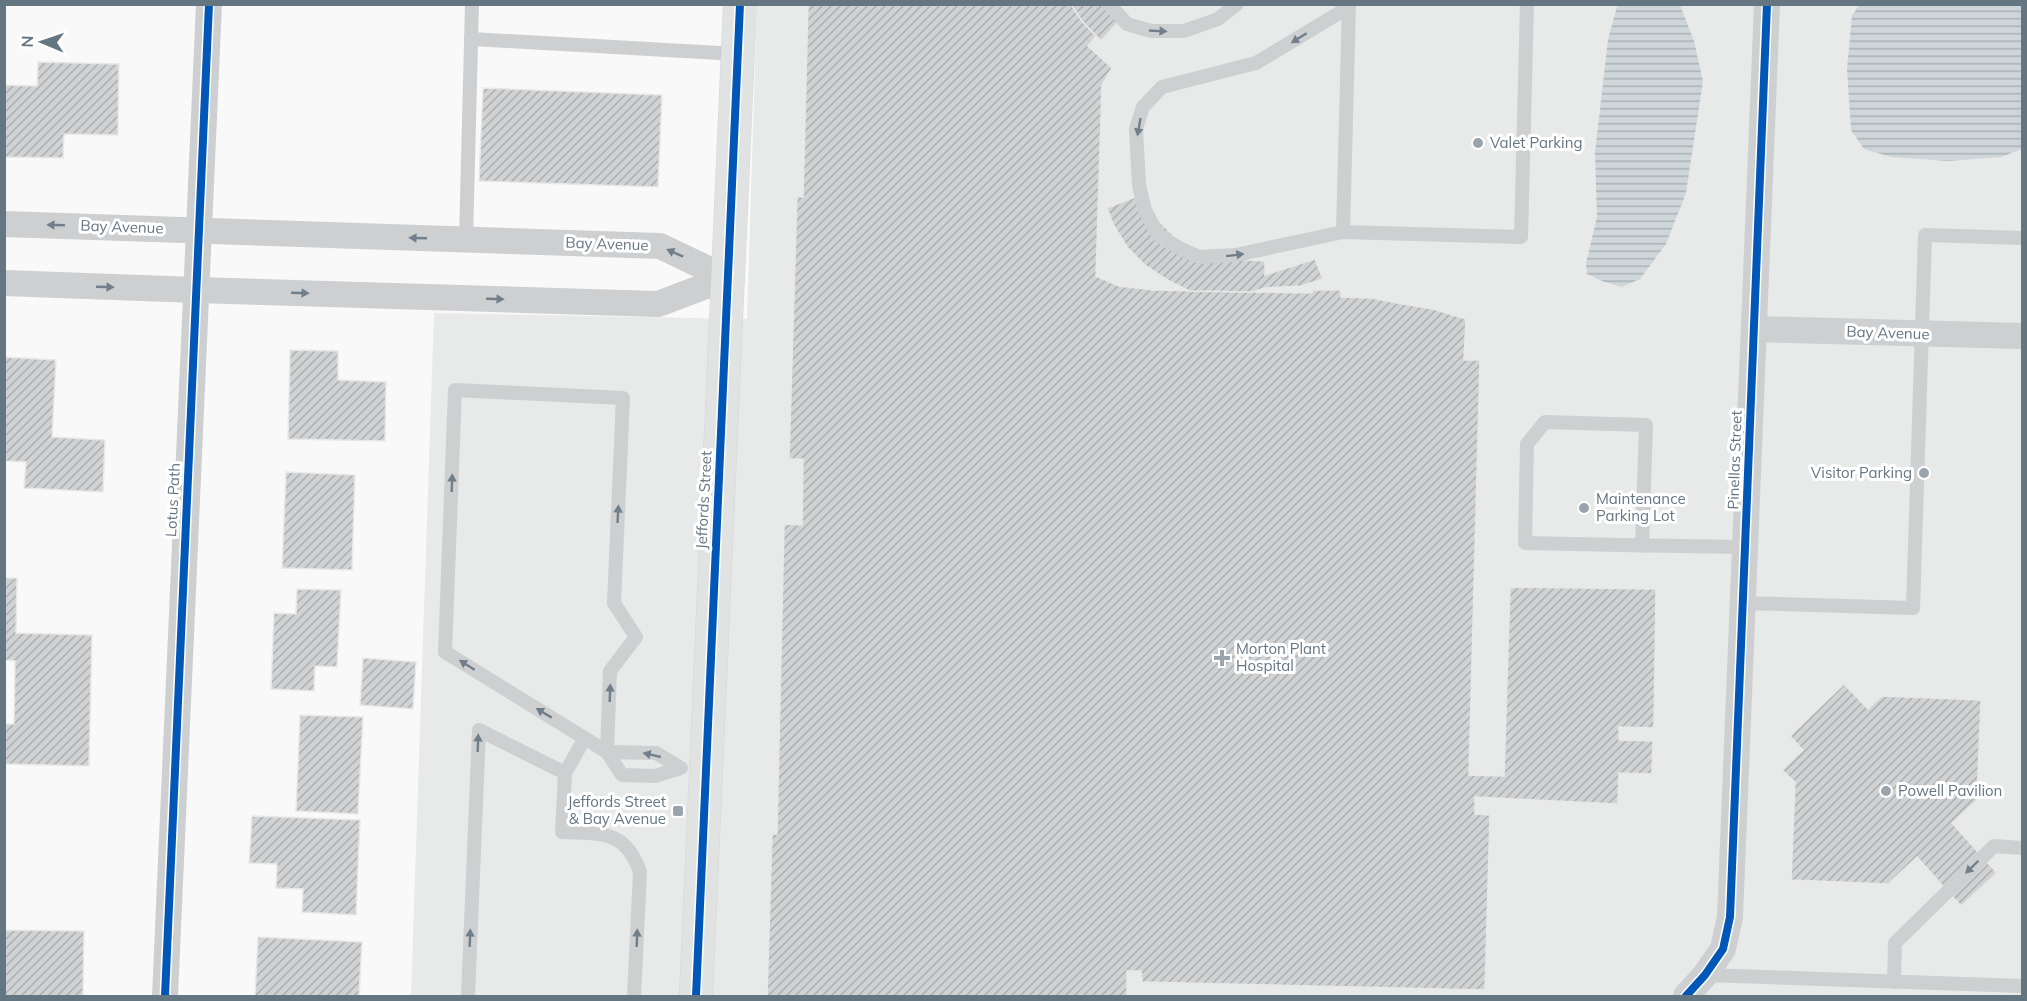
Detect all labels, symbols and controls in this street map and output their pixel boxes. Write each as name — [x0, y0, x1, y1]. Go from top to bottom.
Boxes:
north arrow — [12, 12, 72, 72]
one-way arrow — [1149, 26, 1168, 35]
one-way arrow — [1291, 32, 1308, 43]
text: N — [17, 35, 37, 48]
one-way arrow — [1134, 117, 1143, 136]
place label: Valet Parking — [1490, 133, 1582, 152]
marker: Valet Parking — [1471, 136, 1485, 150]
street label: Bay Avenue — [80, 216, 164, 237]
one-way arrow — [46, 220, 65, 230]
one-way arrow — [409, 233, 428, 242]
street label: Bay Avenue — [565, 233, 649, 254]
one-way arrow — [666, 248, 683, 257]
one-way arrow — [1225, 250, 1244, 259]
one-way arrow — [95, 282, 114, 291]
one-way arrow — [290, 289, 309, 298]
one-way arrow — [485, 295, 504, 304]
street label: Bay Avenue — [1846, 322, 1930, 343]
street label: Pinellas Street — [1723, 410, 1746, 510]
street label: Jeffords Street — [691, 450, 716, 550]
street label: Lotus Path — [161, 462, 184, 538]
place label: Visitor Parking — [1811, 463, 1912, 482]
marker: Visitor Parking — [1917, 466, 1931, 480]
one-way arrow — [447, 473, 456, 492]
place label: Maintenance Parking Lot — [1596, 489, 1686, 525]
marker: Maintenance Parking Lot — [1577, 501, 1591, 515]
one-way arrow — [614, 504, 623, 523]
place label: Morton Plant Hospital — [1236, 639, 1326, 675]
marker: Morton Plant Hospital — [1213, 649, 1231, 667]
one-way arrow — [459, 660, 475, 671]
one-way arrow — [605, 684, 614, 703]
one-way arrow — [536, 707, 552, 718]
one-way arrow — [474, 734, 483, 753]
one-way arrow — [643, 749, 661, 759]
place label: Powell Pavilion — [1898, 781, 2002, 800]
marker: Powell Pavilion — [1879, 784, 1893, 798]
place label: Jeffords Street & Bay Avenue — [567, 792, 666, 828]
marker: Jeffords Street & Bay Avenue — [671, 804, 685, 818]
one-way arrow — [1965, 860, 1980, 874]
one-way arrow — [466, 929, 475, 948]
one-way arrow — [632, 929, 641, 948]

